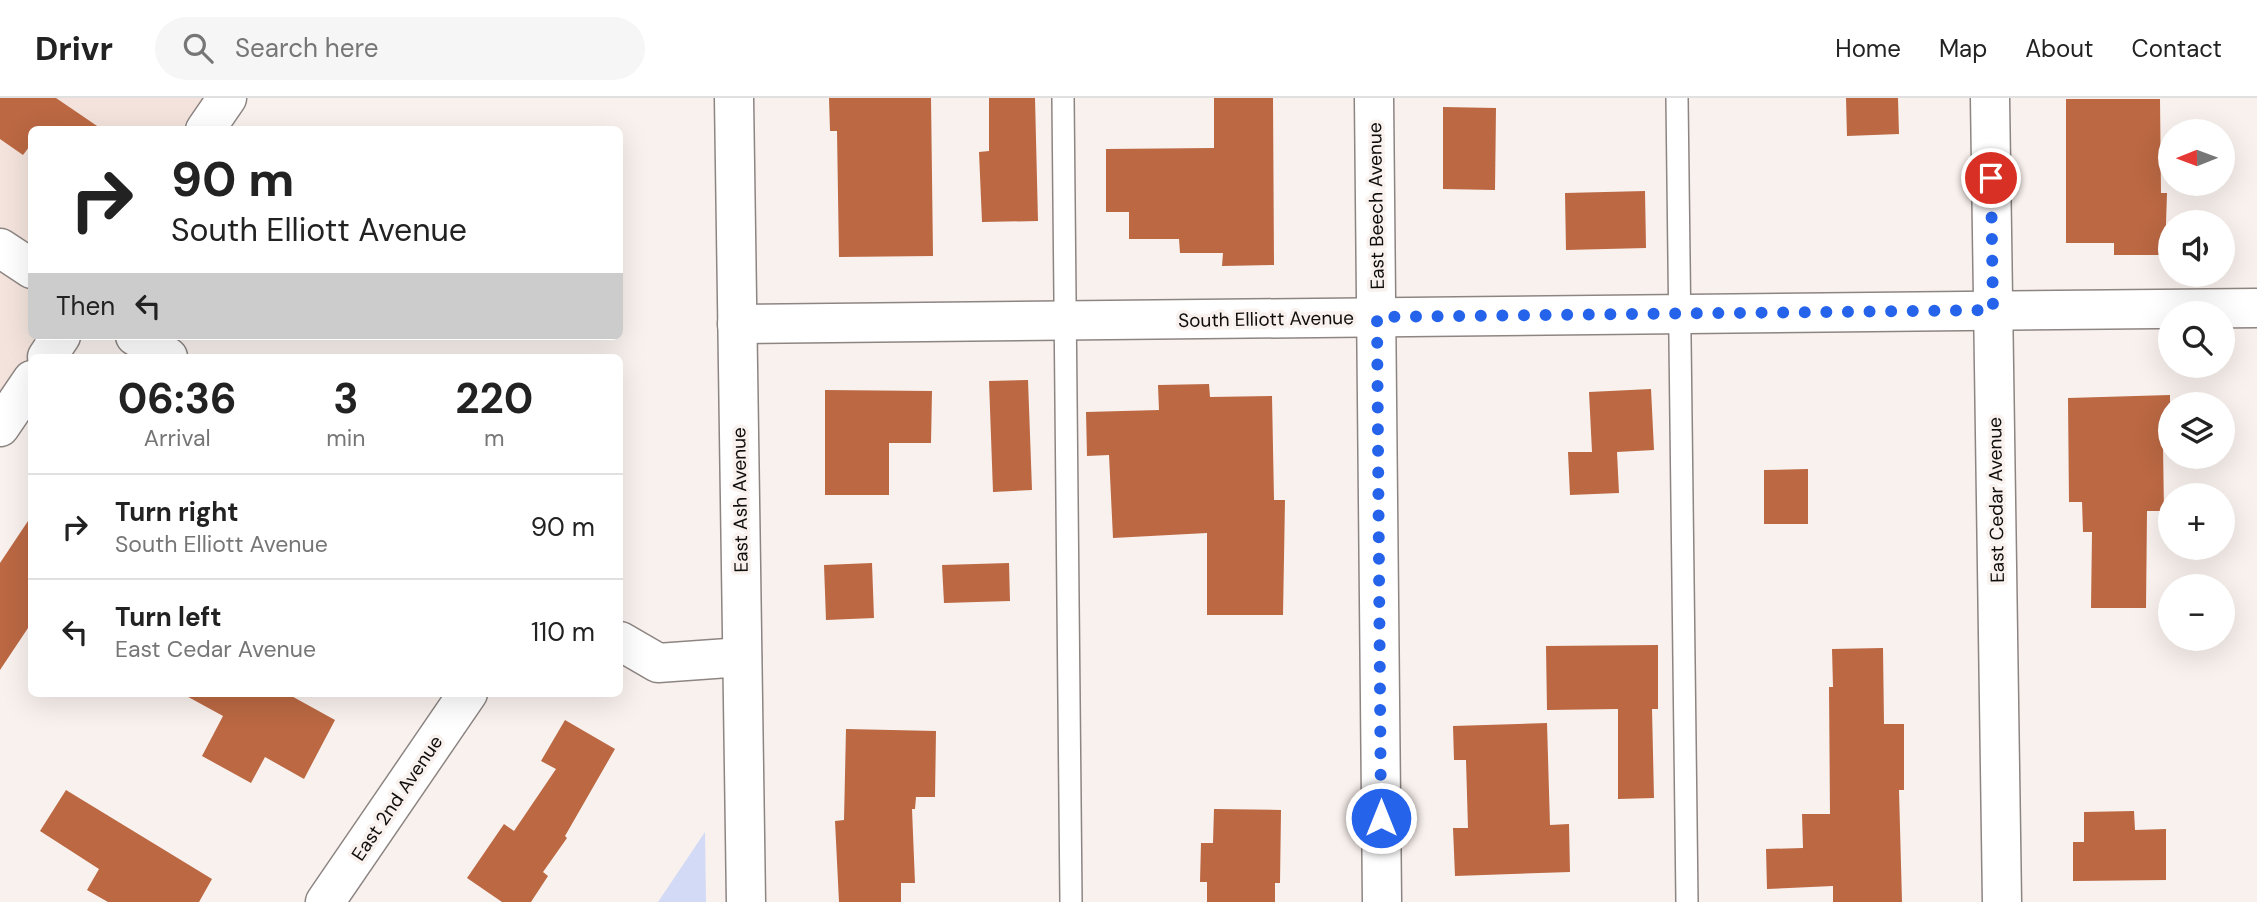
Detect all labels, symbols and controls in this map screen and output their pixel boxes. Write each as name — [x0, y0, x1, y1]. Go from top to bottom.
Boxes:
search box — [155, 17, 645, 80]
text: Drivr — [35, 27, 113, 70]
icon: search — [179, 29, 217, 67]
text: Search here — [235, 31, 378, 65]
text: Home — [1835, 33, 1901, 64]
text: Map — [1939, 33, 1987, 64]
text: About — [2025, 33, 2094, 64]
text: Contact — [2132, 33, 2222, 64]
north arrow — [2158, 119, 2235, 196]
map controls — [2158, 119, 2235, 651]
street label: East Beech Avenue — [1362, 122, 1390, 290]
text: 90 m — [171, 147, 294, 211]
pin — [1961, 148, 2021, 208]
icon: right — [56, 154, 147, 245]
icon: arrive — [1972, 159, 2010, 197]
text: South Elliott Avenue — [171, 209, 467, 251]
button: sound — [2158, 210, 2235, 287]
icon: left — [129, 287, 167, 325]
text: Then — [56, 289, 115, 323]
button: search — [2158, 301, 2235, 378]
street label: South Elliott Avenue — [1178, 305, 1354, 333]
text: 06:36 — [118, 371, 237, 426]
text: 3 — [333, 371, 359, 426]
text: 220 — [455, 371, 533, 426]
button: layers — [2158, 392, 2235, 469]
street label: East Cedar Avenue — [1982, 417, 2010, 583]
text: Arrival — [144, 423, 211, 453]
text: min — [326, 423, 366, 453]
text: m — [484, 423, 505, 453]
street label: East Ash Avenue — [726, 427, 754, 573]
button: + — [2158, 483, 2235, 560]
text: Turn right — [115, 495, 239, 529]
icon: right — [56, 508, 94, 546]
text: 90 m — [531, 510, 595, 544]
text: South Elliott Avenue — [115, 529, 328, 559]
button: − — [2158, 574, 2235, 651]
text: Turn left — [115, 600, 222, 634]
icon: left — [56, 613, 94, 651]
text: 110 m — [531, 615, 595, 649]
text: East Cedar Avenue — [115, 634, 316, 664]
street label: East 2nd Avenue — [346, 730, 448, 866]
position arrow — [1344, 781, 1418, 855]

